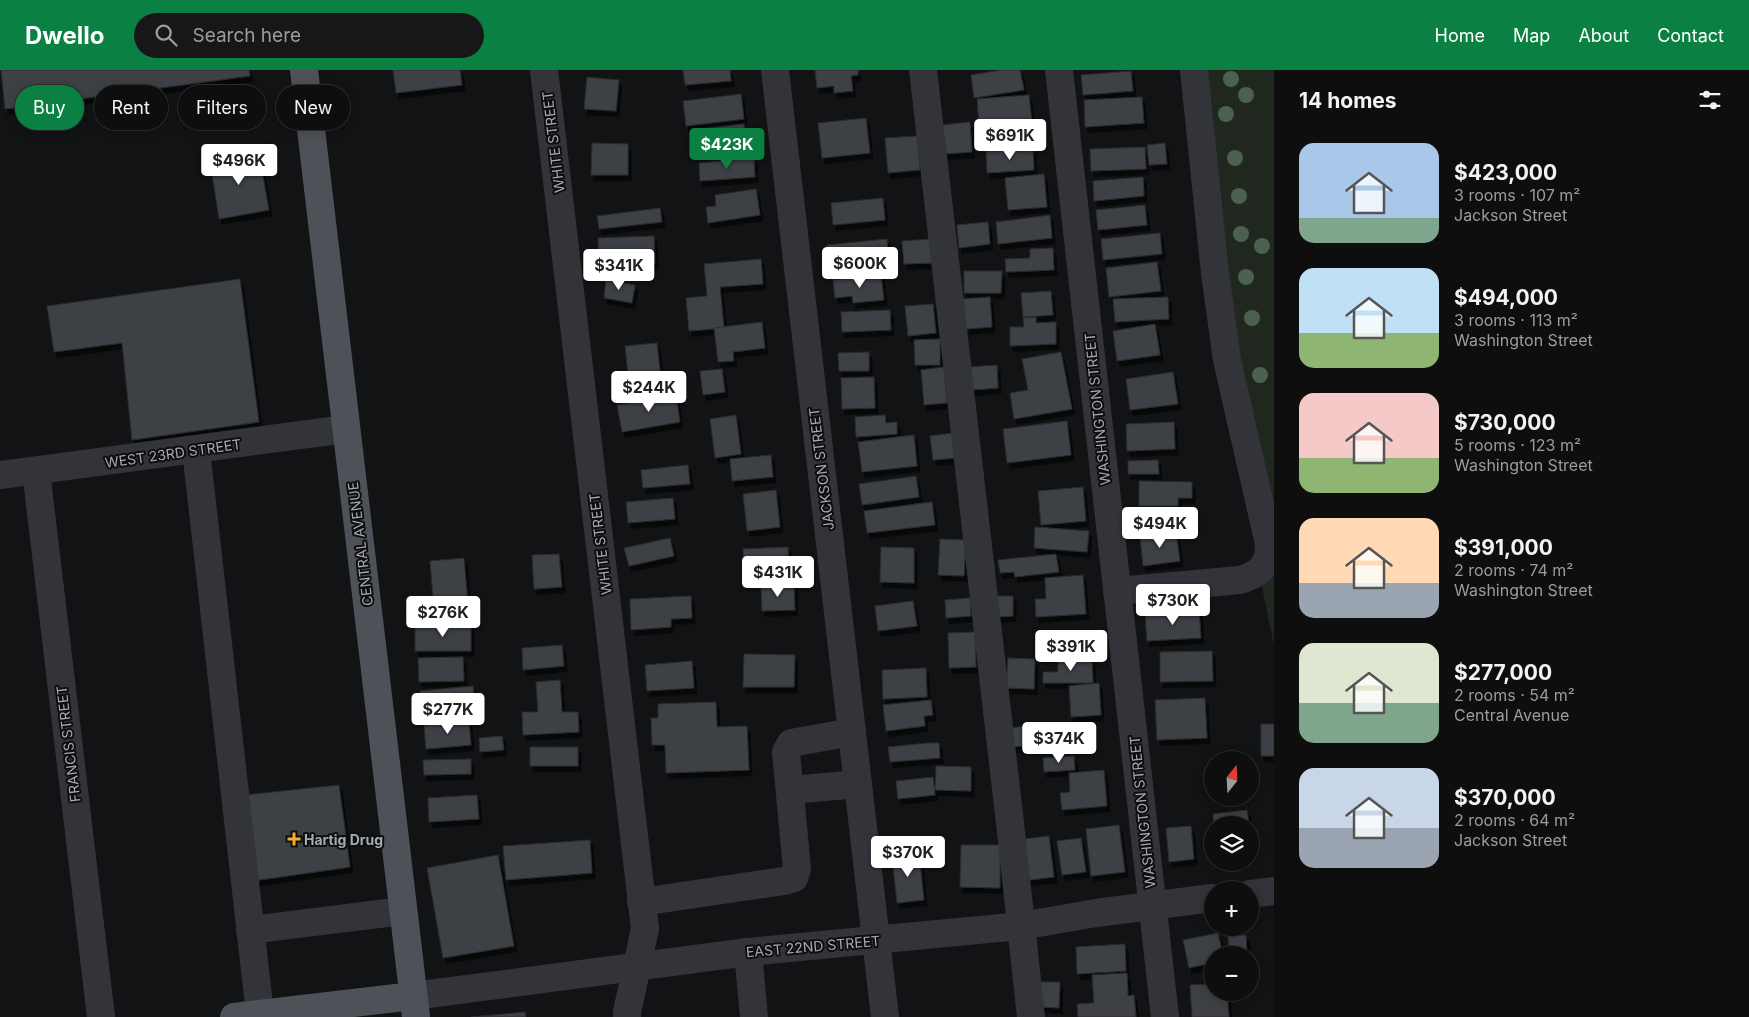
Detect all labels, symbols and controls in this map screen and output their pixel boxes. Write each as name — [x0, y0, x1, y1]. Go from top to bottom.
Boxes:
search box — [134, 13, 484, 58]
text: Dwello — [25, 21, 104, 50]
icon: search — [152, 21, 180, 49]
text: Search here — [192, 24, 301, 47]
text: Home — [1435, 25, 1485, 46]
text: Map — [1513, 25, 1550, 46]
text: About — [1578, 25, 1629, 46]
text: Contact — [1657, 25, 1724, 46]
chip: Buy — [15, 85, 84, 130]
chip: Rent — [94, 85, 168, 130]
chip: Filters — [178, 85, 266, 130]
chip: New — [276, 85, 350, 130]
icon: filters — [1696, 86, 1724, 114]
text: 14 homes — [1299, 88, 1397, 113]
street label: WHITE STREET — [538, 90, 568, 194]
pin: $691K — [975, 118, 1045, 161]
text: $691K — [985, 125, 1035, 145]
pin: $423K — [692, 128, 762, 170]
text: $423K — [700, 134, 754, 154]
pin: $496K — [204, 144, 274, 186]
text: $496K — [212, 150, 266, 170]
text: $423,000 — [1454, 160, 1557, 185]
icon: home — [1339, 163, 1399, 223]
text: 3 rooms · 107 m² — [1454, 185, 1580, 205]
text: Jackson Street — [1454, 205, 1567, 225]
pin: $600K — [825, 246, 895, 289]
pin: $341K — [584, 248, 654, 291]
text: $600K — [833, 253, 887, 273]
text: $341K — [594, 255, 644, 275]
text: $494,000 — [1454, 285, 1558, 310]
icon: home — [1339, 288, 1399, 348]
text: 3 rooms · 113 m² — [1454, 310, 1578, 330]
text: Washington Street — [1454, 330, 1593, 350]
street label: WASHINGTON STREET — [1081, 332, 1113, 486]
pin: $244K — [614, 370, 684, 413]
text: $244K — [622, 377, 676, 397]
street label: JACKSON STREET — [805, 407, 837, 531]
text: $730,000 — [1454, 410, 1556, 435]
icon: home — [1339, 413, 1399, 473]
street label: WEST 23RD STREET — [104, 435, 242, 471]
text: 5 rooms · 123 m² — [1454, 435, 1581, 455]
text: Washington Street — [1454, 455, 1593, 475]
street label: CENTRAL AVENUE — [344, 481, 376, 607]
street label: WHITE STREET — [585, 492, 615, 596]
pin: $494K — [1125, 506, 1195, 549]
text: $494K — [1133, 513, 1187, 533]
text: $391,000 — [1454, 535, 1553, 560]
icon: home — [1339, 538, 1399, 598]
pin: $431K — [743, 556, 813, 598]
text: 2 rooms · 74 m² — [1454, 560, 1573, 580]
text: $431K — [753, 562, 803, 582]
text: Washington Street — [1454, 580, 1593, 600]
pin: $730K — [1138, 584, 1208, 626]
text: $730K — [1147, 590, 1199, 610]
pin: $276K — [408, 596, 478, 638]
text: $276K — [417, 602, 469, 622]
pin: $391K — [1036, 630, 1106, 672]
text: $391K — [1046, 636, 1096, 656]
text: $277,000 — [1454, 660, 1552, 685]
icon: home — [1339, 663, 1399, 723]
street label: FRANCIS STREET — [52, 685, 84, 803]
text: 2 rooms · 54 m² — [1454, 685, 1575, 705]
pin: $277K — [413, 692, 483, 735]
text: $277K — [423, 699, 473, 719]
text: Central Avenue — [1454, 705, 1569, 725]
pin: $374K — [1024, 722, 1094, 764]
text: $374K — [1033, 728, 1085, 748]
street label: WASHINGTON STREET — [1126, 735, 1158, 889]
north arrow — [1204, 751, 1259, 806]
map controls — [1204, 751, 1259, 1001]
text: $370,000 — [1454, 785, 1556, 810]
icon: home — [1339, 788, 1399, 848]
text: 2 rooms · 64 m² — [1454, 810, 1575, 830]
button: layers — [1204, 816, 1259, 871]
text: Jackson Street — [1454, 830, 1567, 850]
place label: Hartig Drug — [304, 831, 383, 848]
marker: Hartig Drug — [288, 833, 300, 845]
pin: $370K — [873, 836, 943, 878]
text: $370K — [882, 842, 934, 862]
button: + — [1204, 881, 1259, 936]
street label: EAST 22ND STREET — [745, 932, 881, 960]
button: − — [1204, 946, 1259, 1001]

